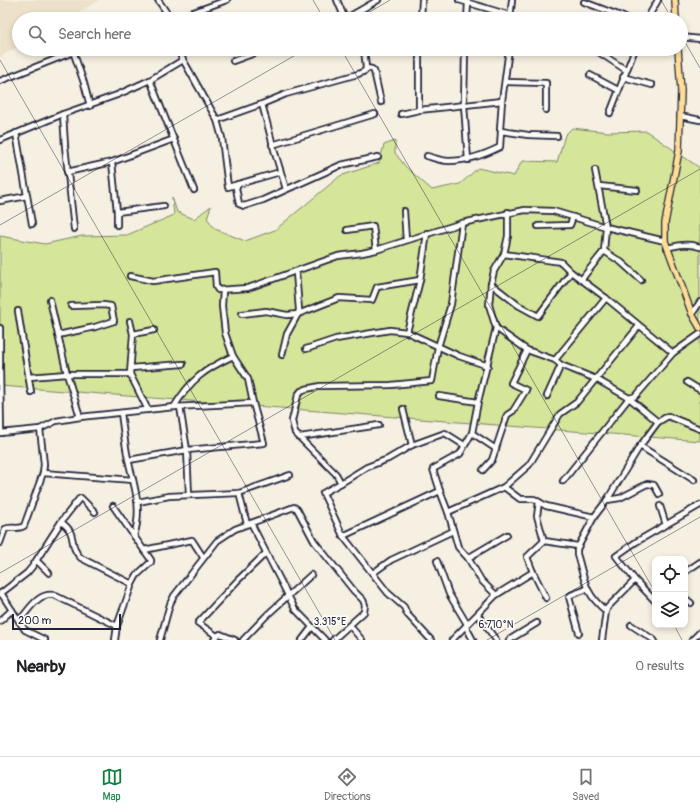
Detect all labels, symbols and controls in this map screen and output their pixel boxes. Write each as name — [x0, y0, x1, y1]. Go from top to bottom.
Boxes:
search box — [12, 12, 688, 56]
icon: search — [26, 23, 48, 45]
text: Search here — [58, 25, 131, 44]
map controls — [652, 556, 688, 628]
button: locate — [652, 556, 688, 592]
button: layers — [652, 592, 688, 628]
scale bar — [12, 612, 121, 631]
text: 200 m — [18, 614, 51, 627]
text: 3.315°E — [314, 616, 346, 628]
text: 6.710°N — [478, 619, 514, 631]
text: Nearby — [16, 656, 65, 677]
text: 0 results — [635, 658, 684, 674]
tab: Map — [101, 766, 123, 803]
tab: Directions — [324, 766, 371, 803]
tab: Saved — [572, 766, 599, 803]

